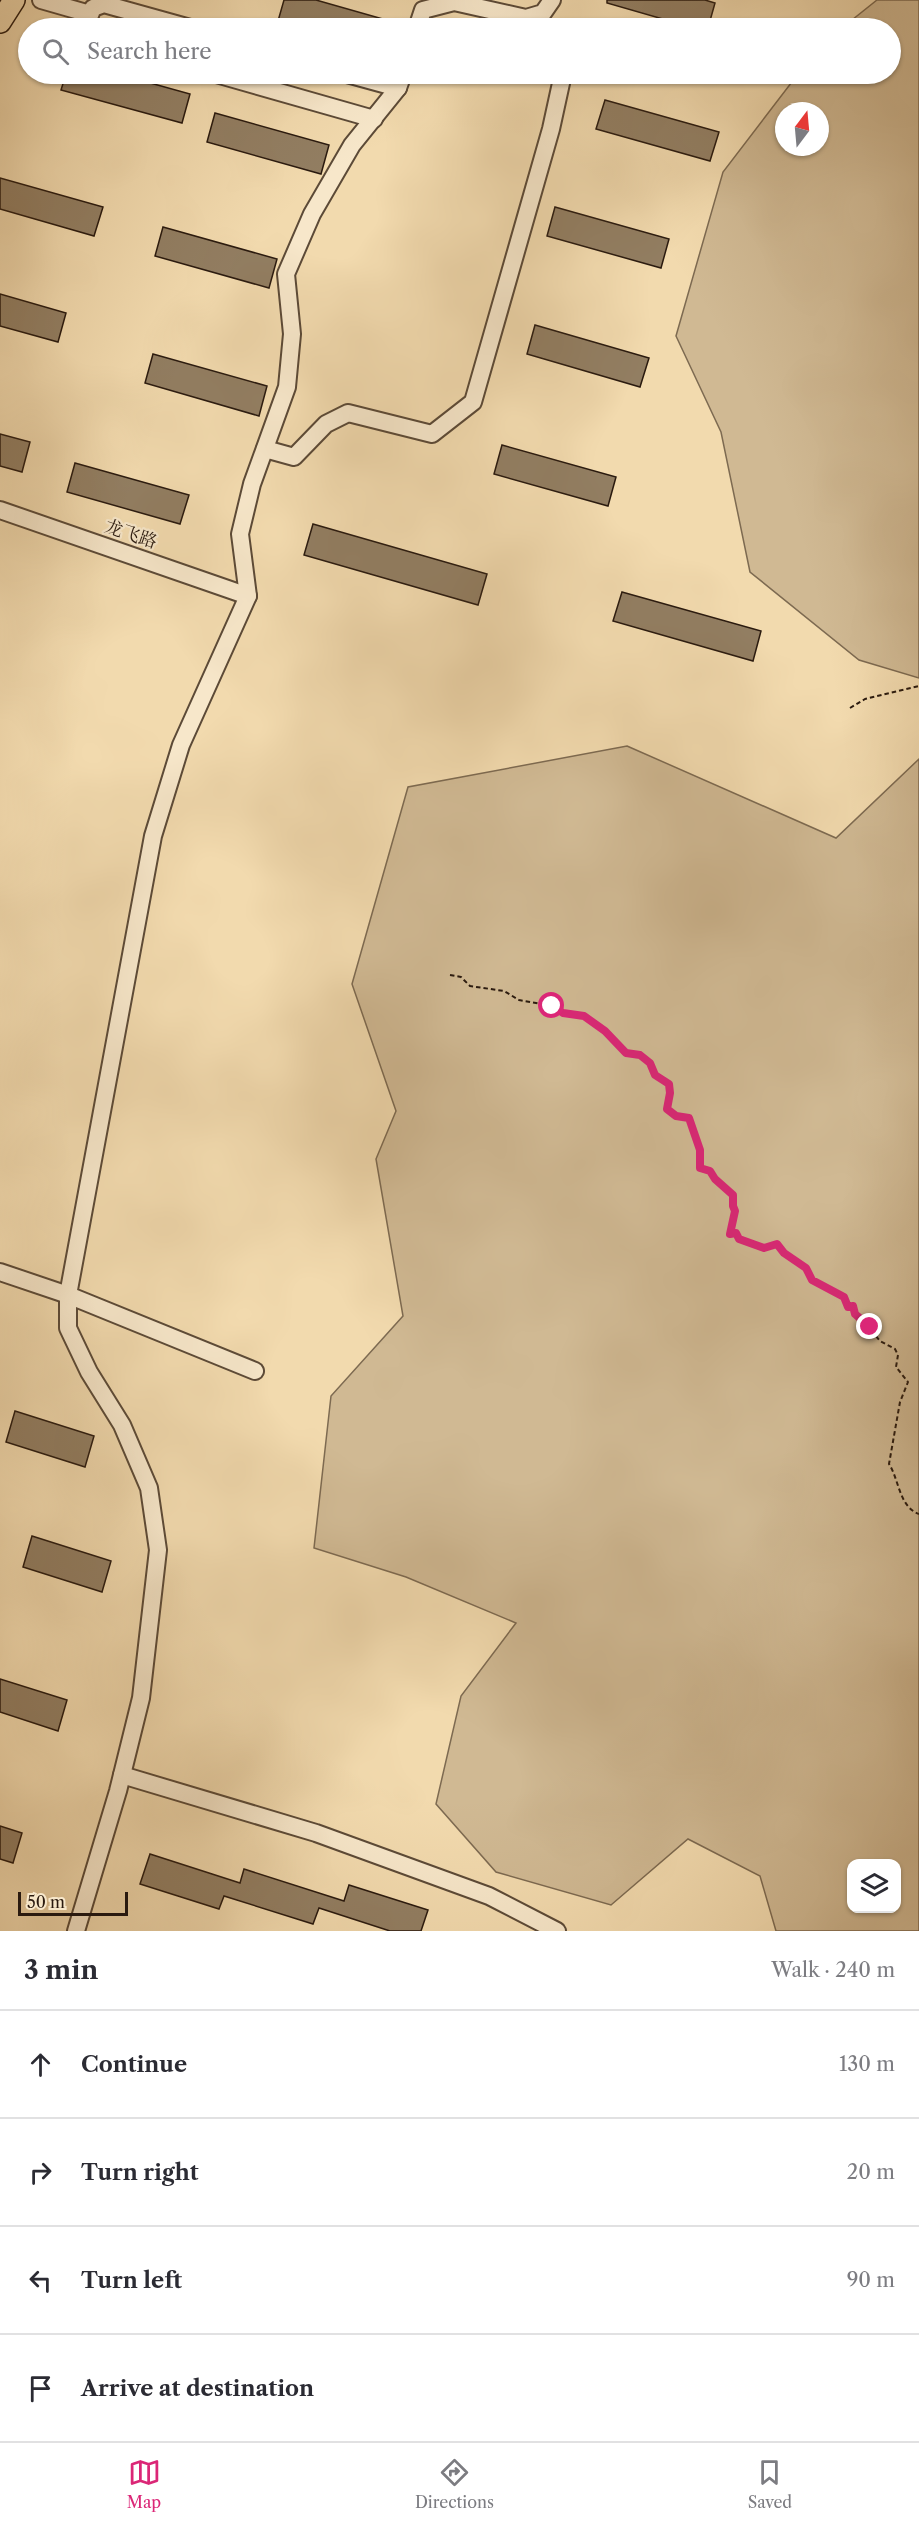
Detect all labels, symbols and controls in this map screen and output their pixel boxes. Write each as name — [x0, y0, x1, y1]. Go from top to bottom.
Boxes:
search box — [18, 18, 901, 84]
icon: search — [39, 35, 72, 68]
text: Search here — [87, 38, 212, 65]
north arrow — [775, 102, 829, 156]
street label: 龙飞路 — [102, 515, 160, 553]
route start — [538, 992, 564, 1018]
route end — [856, 1313, 882, 1339]
map controls — [847, 1859, 901, 1913]
button: layers — [847, 1859, 901, 1913]
scale bar — [18, 1889, 128, 1916]
text: 50 m — [27, 1892, 65, 1912]
text: 3 min — [24, 1954, 98, 1986]
text: Walk · 240 m — [771, 1958, 895, 1982]
icon: ahead — [24, 2048, 57, 2081]
text: Continue — [81, 2051, 187, 2078]
text: 130 m — [839, 2052, 895, 2076]
icon: right — [24, 2156, 57, 2189]
text: Turn right — [81, 2159, 199, 2186]
text: 20 m — [847, 2160, 895, 2184]
icon: left — [24, 2264, 57, 2297]
text: Turn left — [81, 2267, 182, 2294]
text: 90 m — [847, 2268, 895, 2292]
icon: arrive — [24, 2372, 57, 2405]
text: Arrive at destination — [81, 2375, 314, 2402]
tab: Map — [127, 2456, 161, 2512]
tab: Directions — [415, 2456, 494, 2512]
tab: Saved — [748, 2456, 792, 2512]

